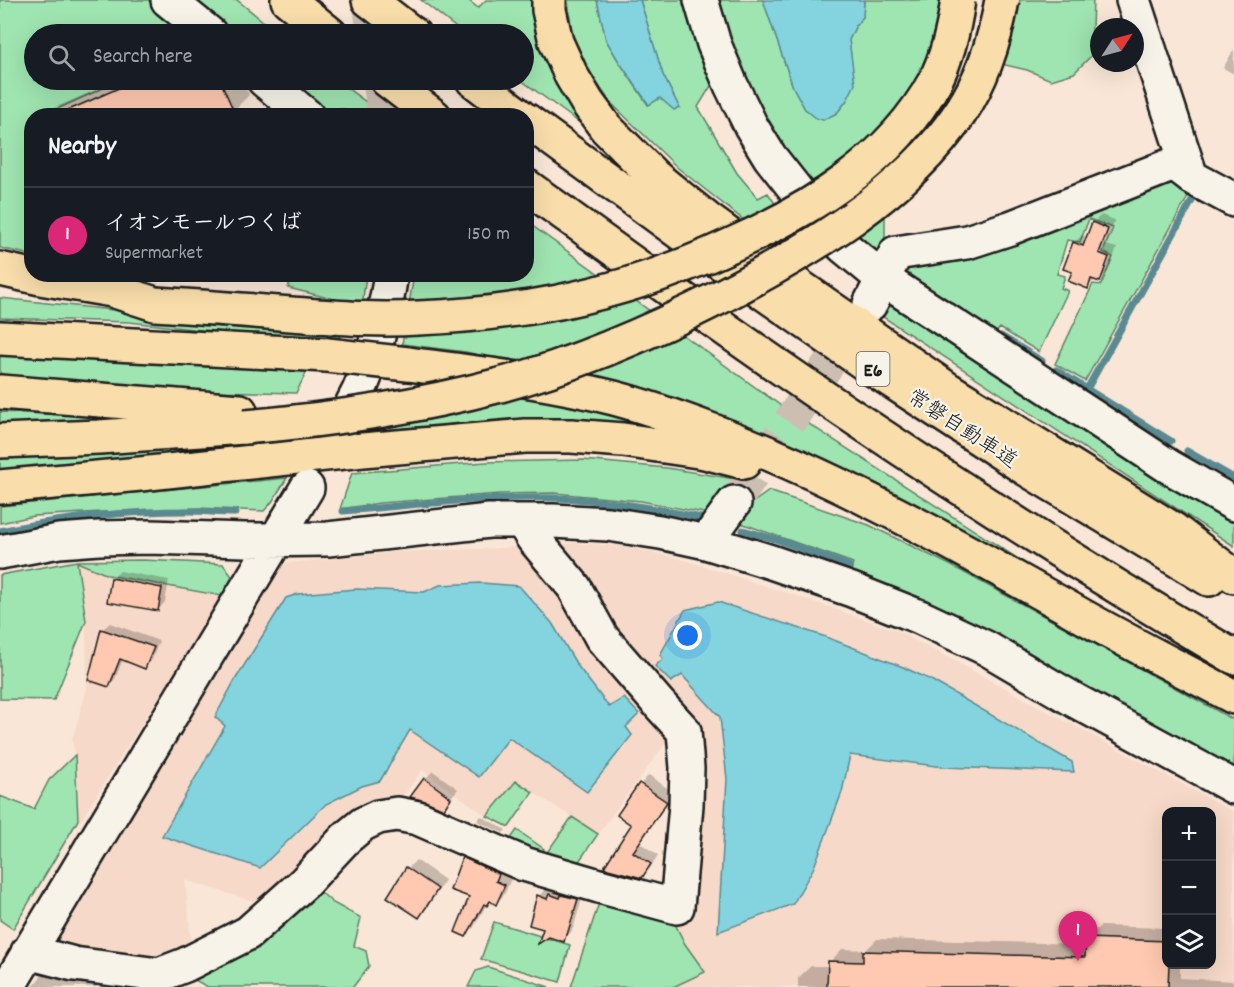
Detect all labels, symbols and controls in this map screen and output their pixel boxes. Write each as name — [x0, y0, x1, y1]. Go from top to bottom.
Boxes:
north arrow — [1090, 18, 1144, 72]
search box — [24, 24, 534, 90]
icon: search — [45, 41, 78, 74]
text: Search here — [93, 42, 192, 73]
text: Nearby — [48, 129, 116, 166]
text: イオンモールつくば — [105, 209, 302, 240]
text: 1 — [65, 221, 70, 249]
text: 150 m — [467, 221, 510, 249]
text: Supermarket — [105, 240, 203, 268]
road number: E6 — [856, 352, 890, 386]
street label: 常磐自動車道 — [900, 384, 1022, 477]
your location — [673, 621, 702, 650]
map controls — [1162, 807, 1216, 969]
button: + — [1162, 807, 1216, 861]
button: − — [1162, 861, 1216, 915]
pin: 1 — [1058, 912, 1098, 961]
button: layers — [1162, 915, 1216, 969]

